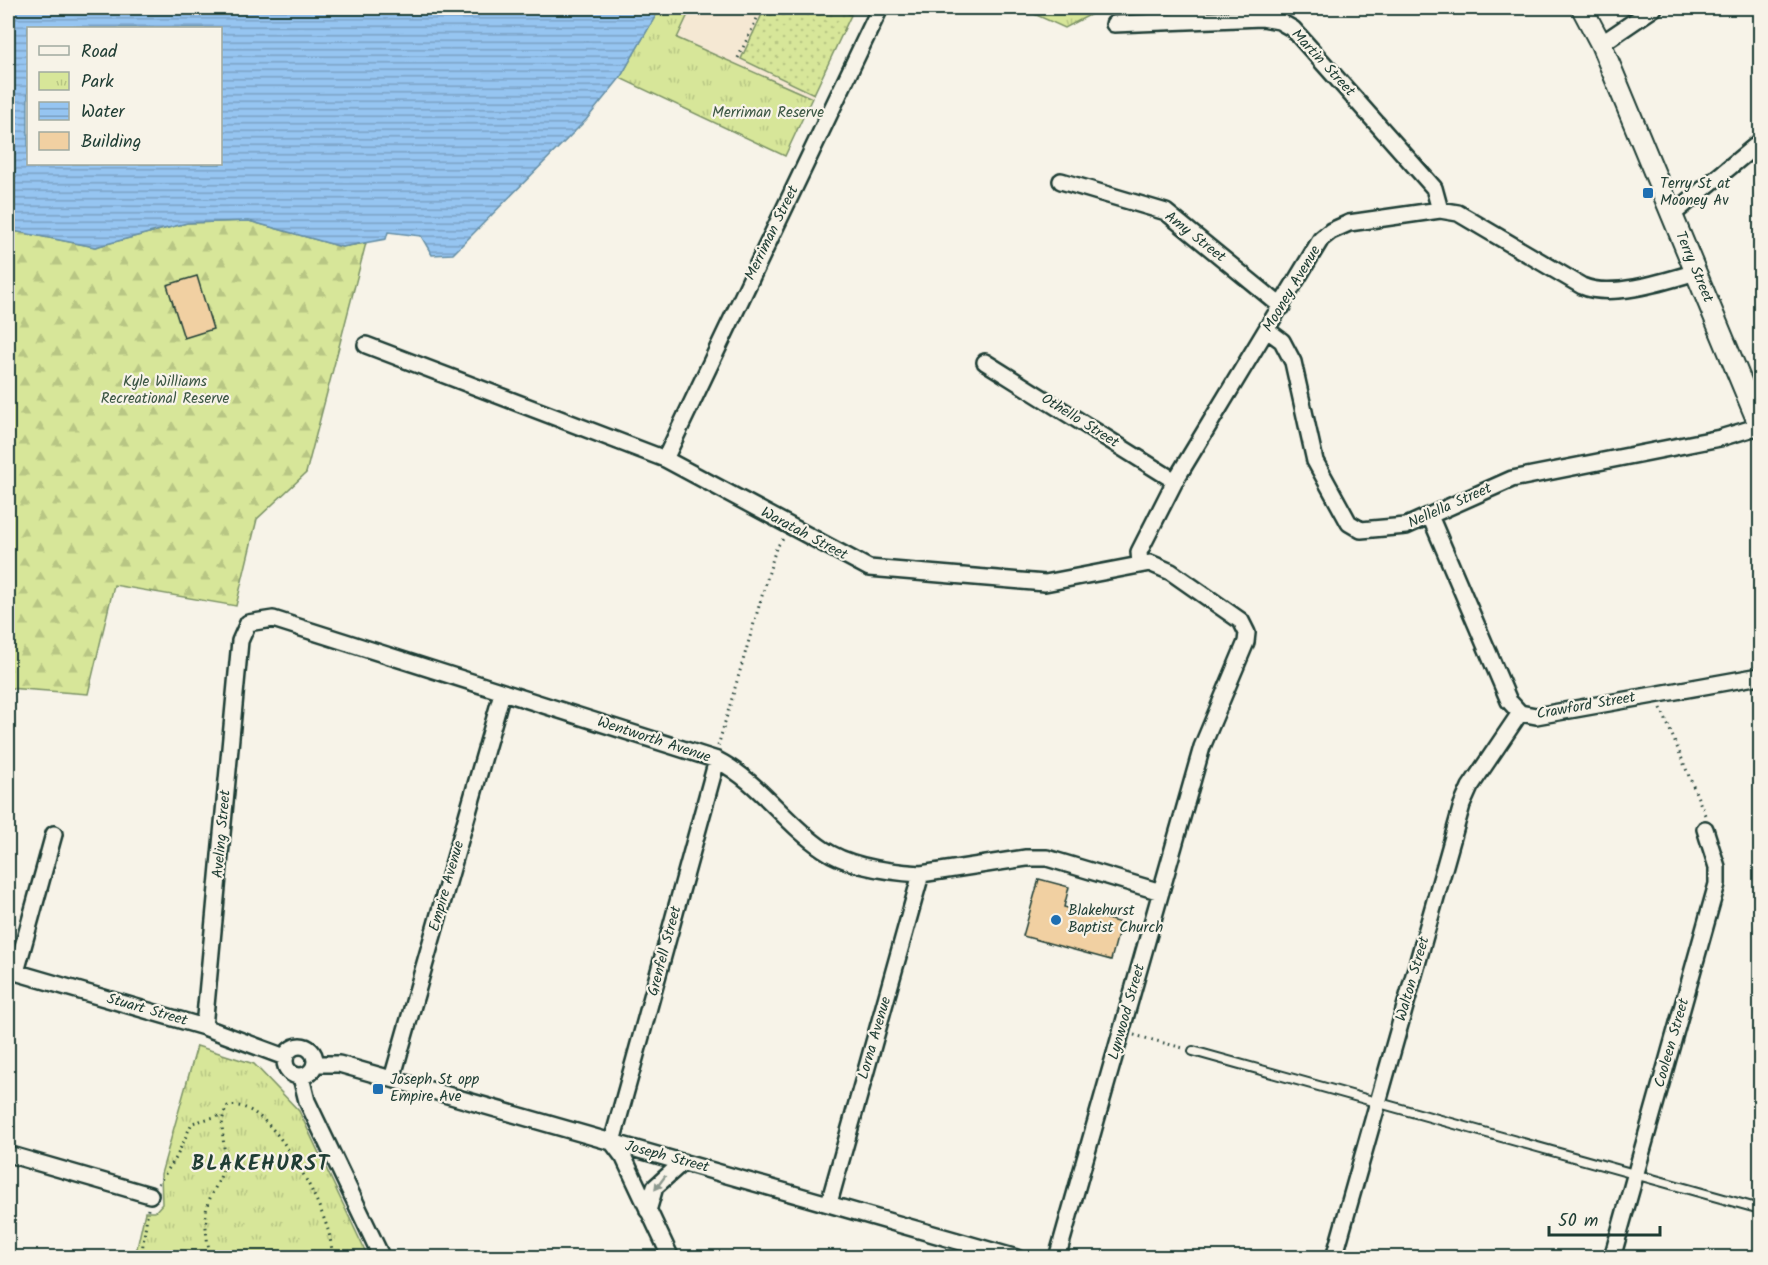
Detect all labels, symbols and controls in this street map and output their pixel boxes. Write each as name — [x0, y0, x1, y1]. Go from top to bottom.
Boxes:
street label: Martin Street — [1285, 24, 1361, 103]
legend — [27, 27, 222, 165]
text: Road — [81, 38, 118, 67]
text: Park — [81, 68, 114, 97]
text: Water — [81, 98, 126, 127]
park label: Merriman Reserve — [712, 101, 824, 125]
text: Building — [81, 128, 141, 157]
place label: Terry St at Mooney Av — [1660, 172, 1731, 213]
street label: Merriman Street — [739, 181, 805, 285]
marker: Terry St at Mooney Av — [1641, 186, 1655, 200]
street label: Amy Street — [1159, 205, 1231, 269]
street label: Terry Street — [1668, 227, 1720, 307]
street label: Mooney Avenue — [1257, 241, 1327, 337]
park label: Kyle Williams Recreational Reserve — [101, 370, 230, 411]
street label: Othello Street — [1036, 388, 1124, 455]
street label: Nellella Street — [1404, 477, 1496, 535]
street label: Waratah Street — [756, 501, 852, 567]
street label: Crawford Street — [1535, 685, 1638, 727]
street label: Wentworth Avenue — [594, 710, 714, 770]
street label: Aveling Street — [206, 789, 238, 879]
street label: Empire Avenue — [423, 838, 471, 934]
place label: Blakehurst Baptist Church — [1068, 899, 1163, 940]
street label: Grenfell Street — [641, 903, 689, 999]
marker: Blakehurst Baptist Church — [1049, 913, 1063, 927]
street label: Walton Street — [1389, 934, 1437, 1024]
street label: Lynwood Street — [1102, 961, 1152, 1063]
street label: Stuart Street — [104, 987, 190, 1033]
street label: Lorna Avenue — [852, 994, 898, 1082]
street label: Cooleen Street — [1648, 995, 1696, 1090]
place label: Joseph St opp Empire Ave — [390, 1068, 479, 1109]
marker: Joseph St opp Empire Ave — [371, 1082, 385, 1096]
street label: Joseph Street — [622, 1134, 712, 1180]
district label: BLAKEHURST — [192, 1148, 331, 1181]
one-way arrow — [655, 1175, 667, 1190]
scale bar — [1549, 1199, 1660, 1237]
text: 50 m — [1558, 1207, 1598, 1236]

